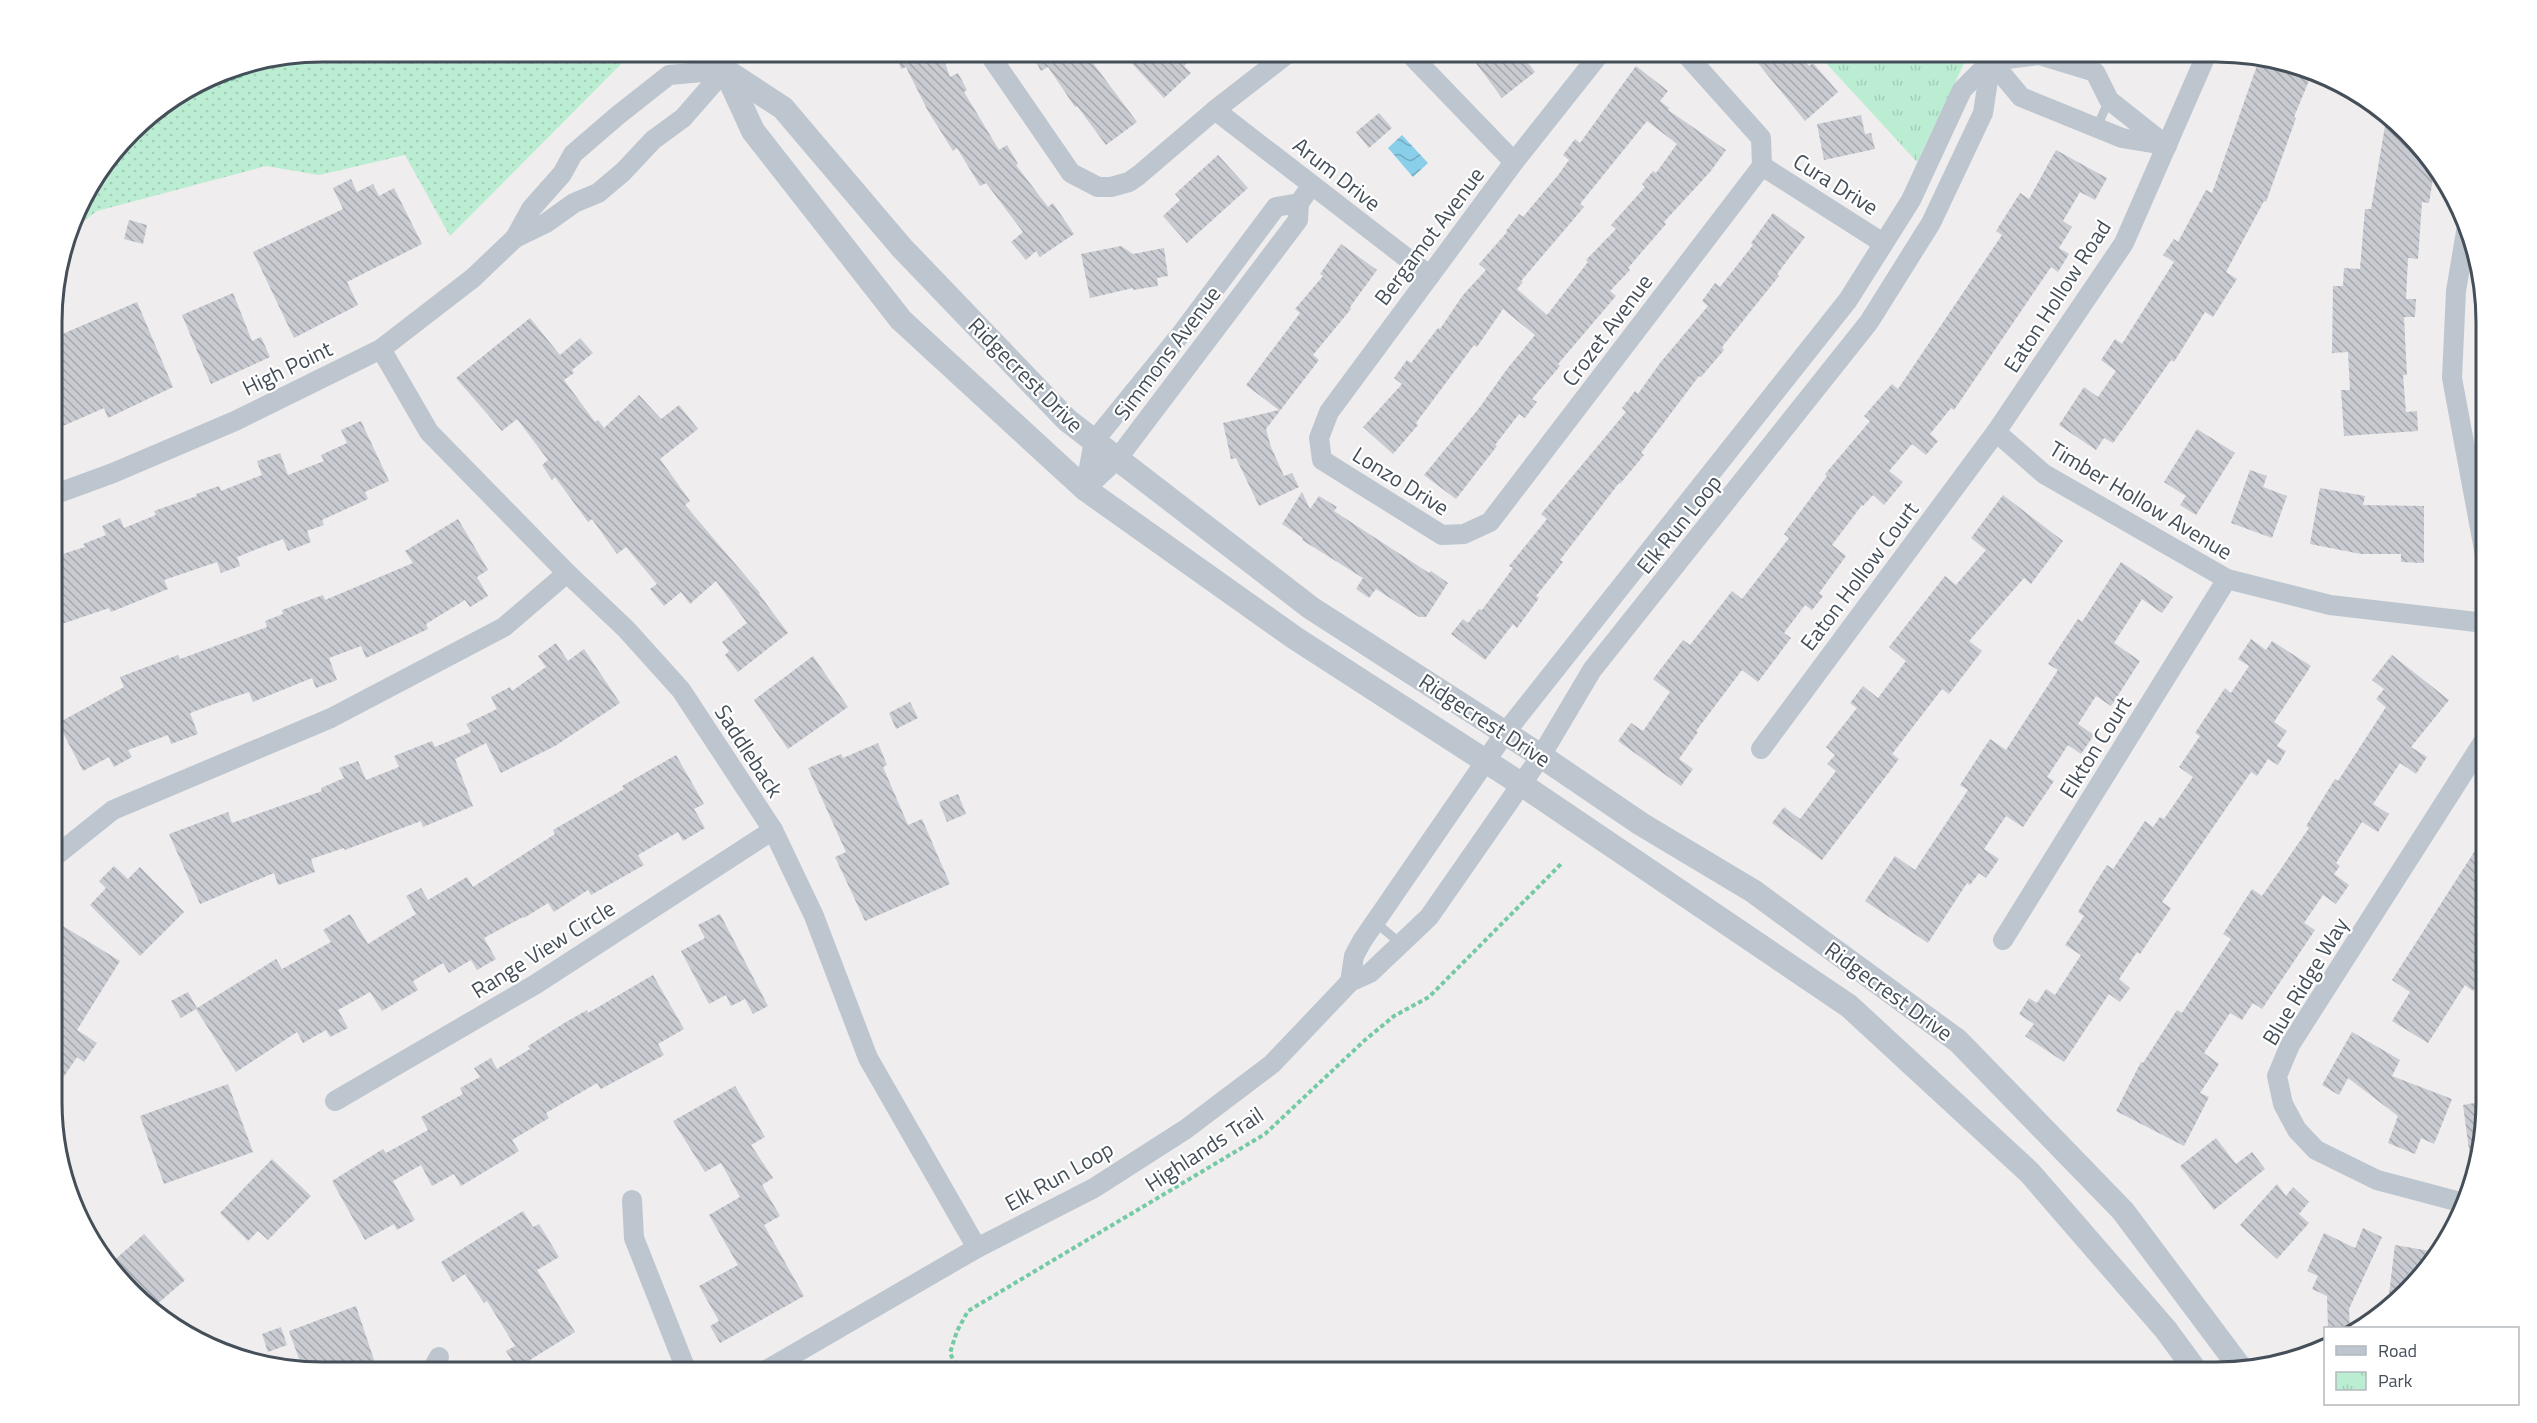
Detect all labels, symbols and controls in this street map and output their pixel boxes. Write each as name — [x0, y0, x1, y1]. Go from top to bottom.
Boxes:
street label: Arum Drive — [1286, 129, 1388, 219]
street label: Cura Drive — [1787, 144, 1885, 224]
street label: Bergamot Avenue — [1366, 160, 1492, 312]
street label: Eaton Hollow Road — [1995, 213, 2119, 379]
street label: Crozet Avenue — [1553, 267, 1661, 393]
street label: Simmons Avenue — [1105, 279, 1229, 427]
street label: Ridgecrest Drive — [960, 309, 1092, 441]
street label: High Point — [236, 331, 338, 404]
street label: Timber Hollow Avenue — [2043, 432, 2239, 568]
street label: Lonzo Drive — [1346, 438, 1456, 524]
street label: Elk Run Loop — [1628, 467, 1730, 581]
street label: Eaton Hollow Court — [1791, 494, 1927, 658]
street label: Ridgecrest Drive — [1412, 665, 1558, 775]
street label: Elkton Court — [2050, 689, 2140, 804]
street label: Saddleback — [706, 698, 792, 805]
street label: Range View Circle — [465, 891, 621, 1007]
street label: Blue Ridge Way — [2253, 910, 2357, 1052]
street label: Ridgecrest Drive — [1818, 933, 1960, 1049]
street label: Highlands Trail — [1138, 1098, 1270, 1200]
street label: Elk Run Loop — [998, 1132, 1120, 1220]
legend — [2324, 1327, 2519, 1405]
text: Road — [2378, 1337, 2417, 1364]
text: Park — [2378, 1367, 2413, 1394]

